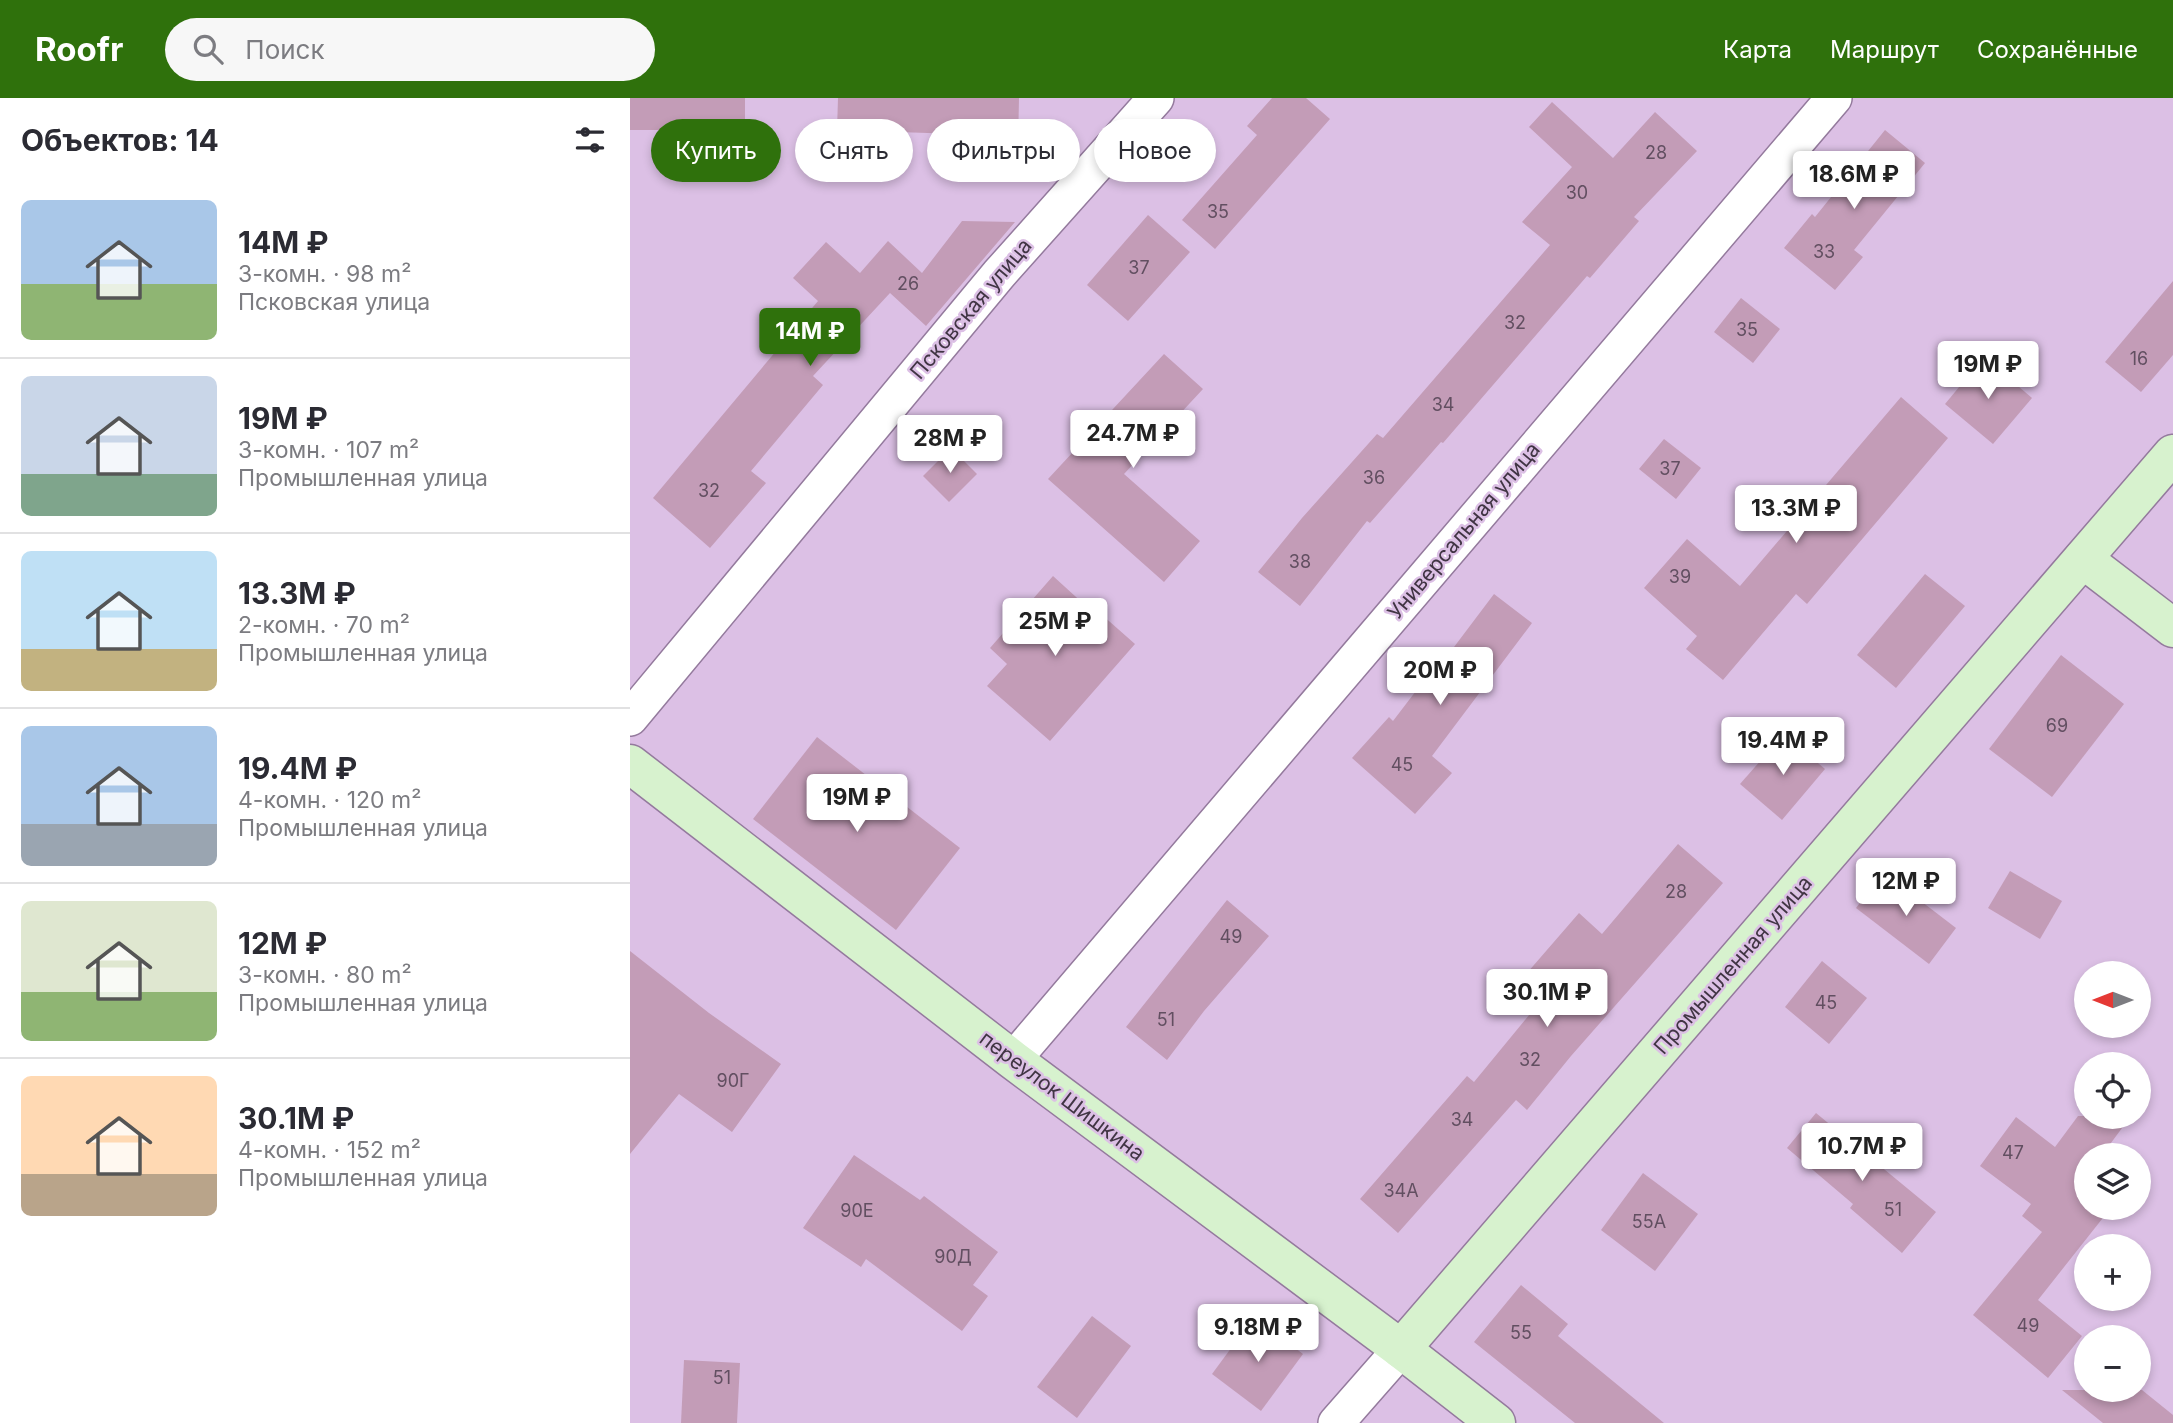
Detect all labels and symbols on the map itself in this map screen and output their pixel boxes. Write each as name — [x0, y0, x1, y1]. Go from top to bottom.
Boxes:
house number: 28 — [1645, 142, 1667, 163]
pin: 18.6M ₽ — [1789, 152, 1919, 211]
house number: 30 — [1566, 182, 1588, 203]
house number: 35 — [1207, 201, 1229, 222]
street label: Псковская улица — [905, 233, 1037, 384]
house number: 33 — [1813, 241, 1835, 262]
house number: 37 — [1128, 257, 1150, 278]
house number: 26 — [897, 273, 919, 294]
pin: 14M ₽ — [761, 308, 859, 368]
house number: 32 — [1504, 312, 1526, 333]
house number: 35 — [1736, 319, 1758, 340]
pin: 19M ₽ — [1939, 342, 2037, 401]
house number: 16 — [2130, 348, 2148, 369]
house number: 34 — [1432, 394, 1454, 415]
pin: 24.7M ₽ — [1068, 410, 1198, 470]
pin: 28M ₽ — [901, 416, 999, 475]
street label: Универсальная улица — [1382, 437, 1545, 624]
house number: 37 — [1659, 458, 1681, 479]
house number: 36 — [1363, 467, 1385, 488]
house number: 32 — [698, 480, 720, 501]
pin: 13.3M ₽ — [1731, 486, 1861, 545]
house number: 38 — [1289, 551, 1311, 572]
house number: 39 — [1669, 566, 1691, 587]
pin: 25M ₽ — [1006, 598, 1104, 658]
pin: 20M ₽ — [1391, 648, 1489, 707]
house number: 69 — [2046, 715, 2068, 736]
pin: 19.4M ₽ — [1718, 718, 1848, 777]
house number: 45 — [1391, 754, 1413, 775]
pin: 19M ₽ — [808, 774, 906, 834]
pin: 12M ₽ — [1857, 858, 1955, 918]
street label: Промышленная улица — [1648, 870, 1817, 1059]
house number: 28 — [1665, 881, 1687, 902]
house number: 49 — [1220, 926, 1242, 947]
north arrow — [2074, 961, 2151, 1038]
pin: 30.1M ₽ — [1482, 970, 1612, 1029]
house number: 45 — [1815, 992, 1837, 1013]
house number: 51 — [1157, 1009, 1175, 1030]
street label: переулок Шишкина — [975, 1025, 1150, 1166]
house number: 32 — [1519, 1049, 1541, 1070]
house number: 90Г — [717, 1070, 749, 1091]
house number: 34 — [1451, 1109, 1473, 1130]
pin: 10.7M ₽ — [1797, 1124, 1927, 1183]
house number: 47 — [2002, 1142, 2024, 1163]
house number: 34А — [1383, 1180, 1419, 1201]
house number: 51 — [1884, 1199, 1902, 1220]
house number: 90Е — [840, 1200, 874, 1221]
house number: 55А — [1632, 1211, 1666, 1232]
house number: 90Д — [934, 1246, 972, 1267]
pin: 9.18M ₽ — [1193, 1304, 1323, 1364]
house number: 49 — [2017, 1315, 2039, 1336]
house number: 55 — [1510, 1322, 1532, 1343]
house number: 51 — [713, 1367, 731, 1388]

